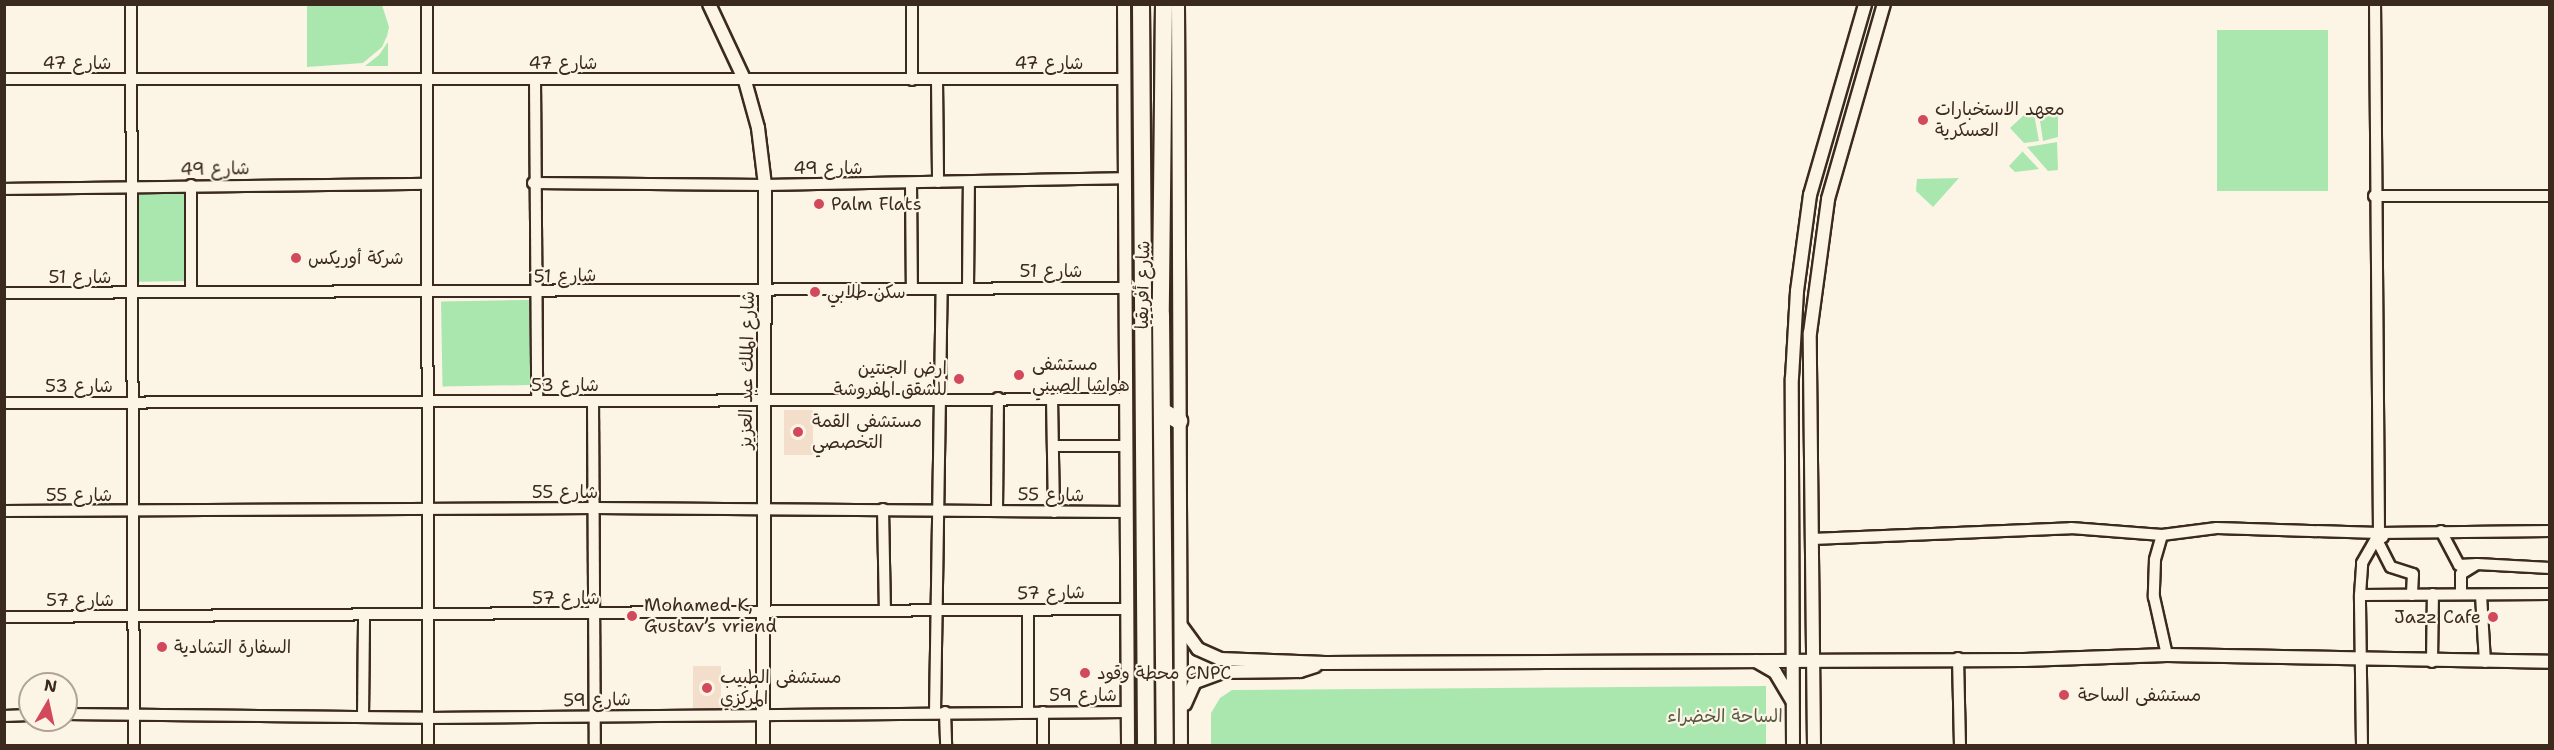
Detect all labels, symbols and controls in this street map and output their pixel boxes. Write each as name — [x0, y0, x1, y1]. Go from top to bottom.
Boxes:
street label: شارع 47 — [42, 52, 112, 74]
street label: شارع 47 — [528, 52, 598, 74]
street label: شارع 47 — [1014, 52, 1084, 74]
place label: معهد الاستخبارات العسكرية — [1935, 99, 2065, 142]
marker: معهد الاستخبارات العسكرية — [1916, 113, 1930, 127]
street label: شارع 49 — [793, 157, 863, 179]
street label: شارع 49 — [180, 158, 250, 180]
place label: Palm Flats — [831, 193, 922, 215]
marker: Palm Flats — [812, 197, 826, 211]
street label: شارع أفريقيا — [1131, 240, 1155, 330]
place label: شركة أوريكس — [308, 247, 404, 269]
marker: شركة أوريكس — [289, 251, 303, 265]
street label: شارع 51 — [1020, 260, 1082, 282]
street label: شارع 51 — [533, 265, 597, 287]
street label: شارع 51 — [49, 266, 111, 288]
place label: سكن طلابي — [827, 281, 906, 303]
marker: سكن طلابي — [808, 285, 822, 299]
street label: شارع الملك عبد العزيز — [735, 291, 759, 449]
place label: مستشفى هواشا الصيني — [1032, 354, 1130, 397]
place label: ارض الجنتين للشقق المفروشة — [834, 358, 947, 400]
marker: مستشفى هواشا الصيني — [1010, 366, 1028, 384]
marker: ارض الجنتين للشقق المفروشة — [952, 372, 966, 386]
street label: شارع 53 — [531, 374, 599, 396]
street label: شارع 53 — [45, 375, 113, 397]
place label: مستشفى القمة التخصصي — [812, 411, 922, 454]
marker: مستشفى القمة التخصصي — [789, 423, 807, 441]
street label: شارع 55 — [532, 481, 598, 503]
street label: شارع 55 — [46, 484, 112, 506]
street label: شارع 55 — [1018, 484, 1084, 506]
street label: شارع 57 — [1017, 582, 1085, 604]
street label: شارع 57 — [532, 587, 600, 609]
street label: شارع 57 — [46, 589, 114, 611]
place label: Mohamed K, Gustav’s vriend — [644, 595, 777, 638]
place label: Jazz Cafe — [2394, 606, 2481, 628]
marker: Mohamed K, Gustav’s vriend — [625, 609, 639, 623]
marker: Jazz Cafe — [2486, 610, 2500, 624]
place label: السفارة التشادية — [174, 636, 291, 658]
marker: السفارة التشادية — [155, 640, 169, 654]
place label: محطة وقود CNPC — [1097, 662, 1231, 684]
marker: محطة وقود CNPC — [1078, 666, 1092, 680]
place label: مستشفى الطبيب المركزي — [720, 667, 842, 710]
north arrow — [18, 672, 78, 732]
text: N — [43, 674, 58, 697]
marker: مستشفى الطبيب المركزي — [698, 679, 716, 697]
street label: شارع 59 — [1049, 684, 1117, 706]
place label: مستشفى الساحة — [2078, 684, 2201, 706]
marker: مستشفى الساحة — [2055, 686, 2073, 704]
street label: شارع 59 — [563, 689, 631, 711]
park label: الساحة الخضراء — [1667, 705, 1783, 727]

